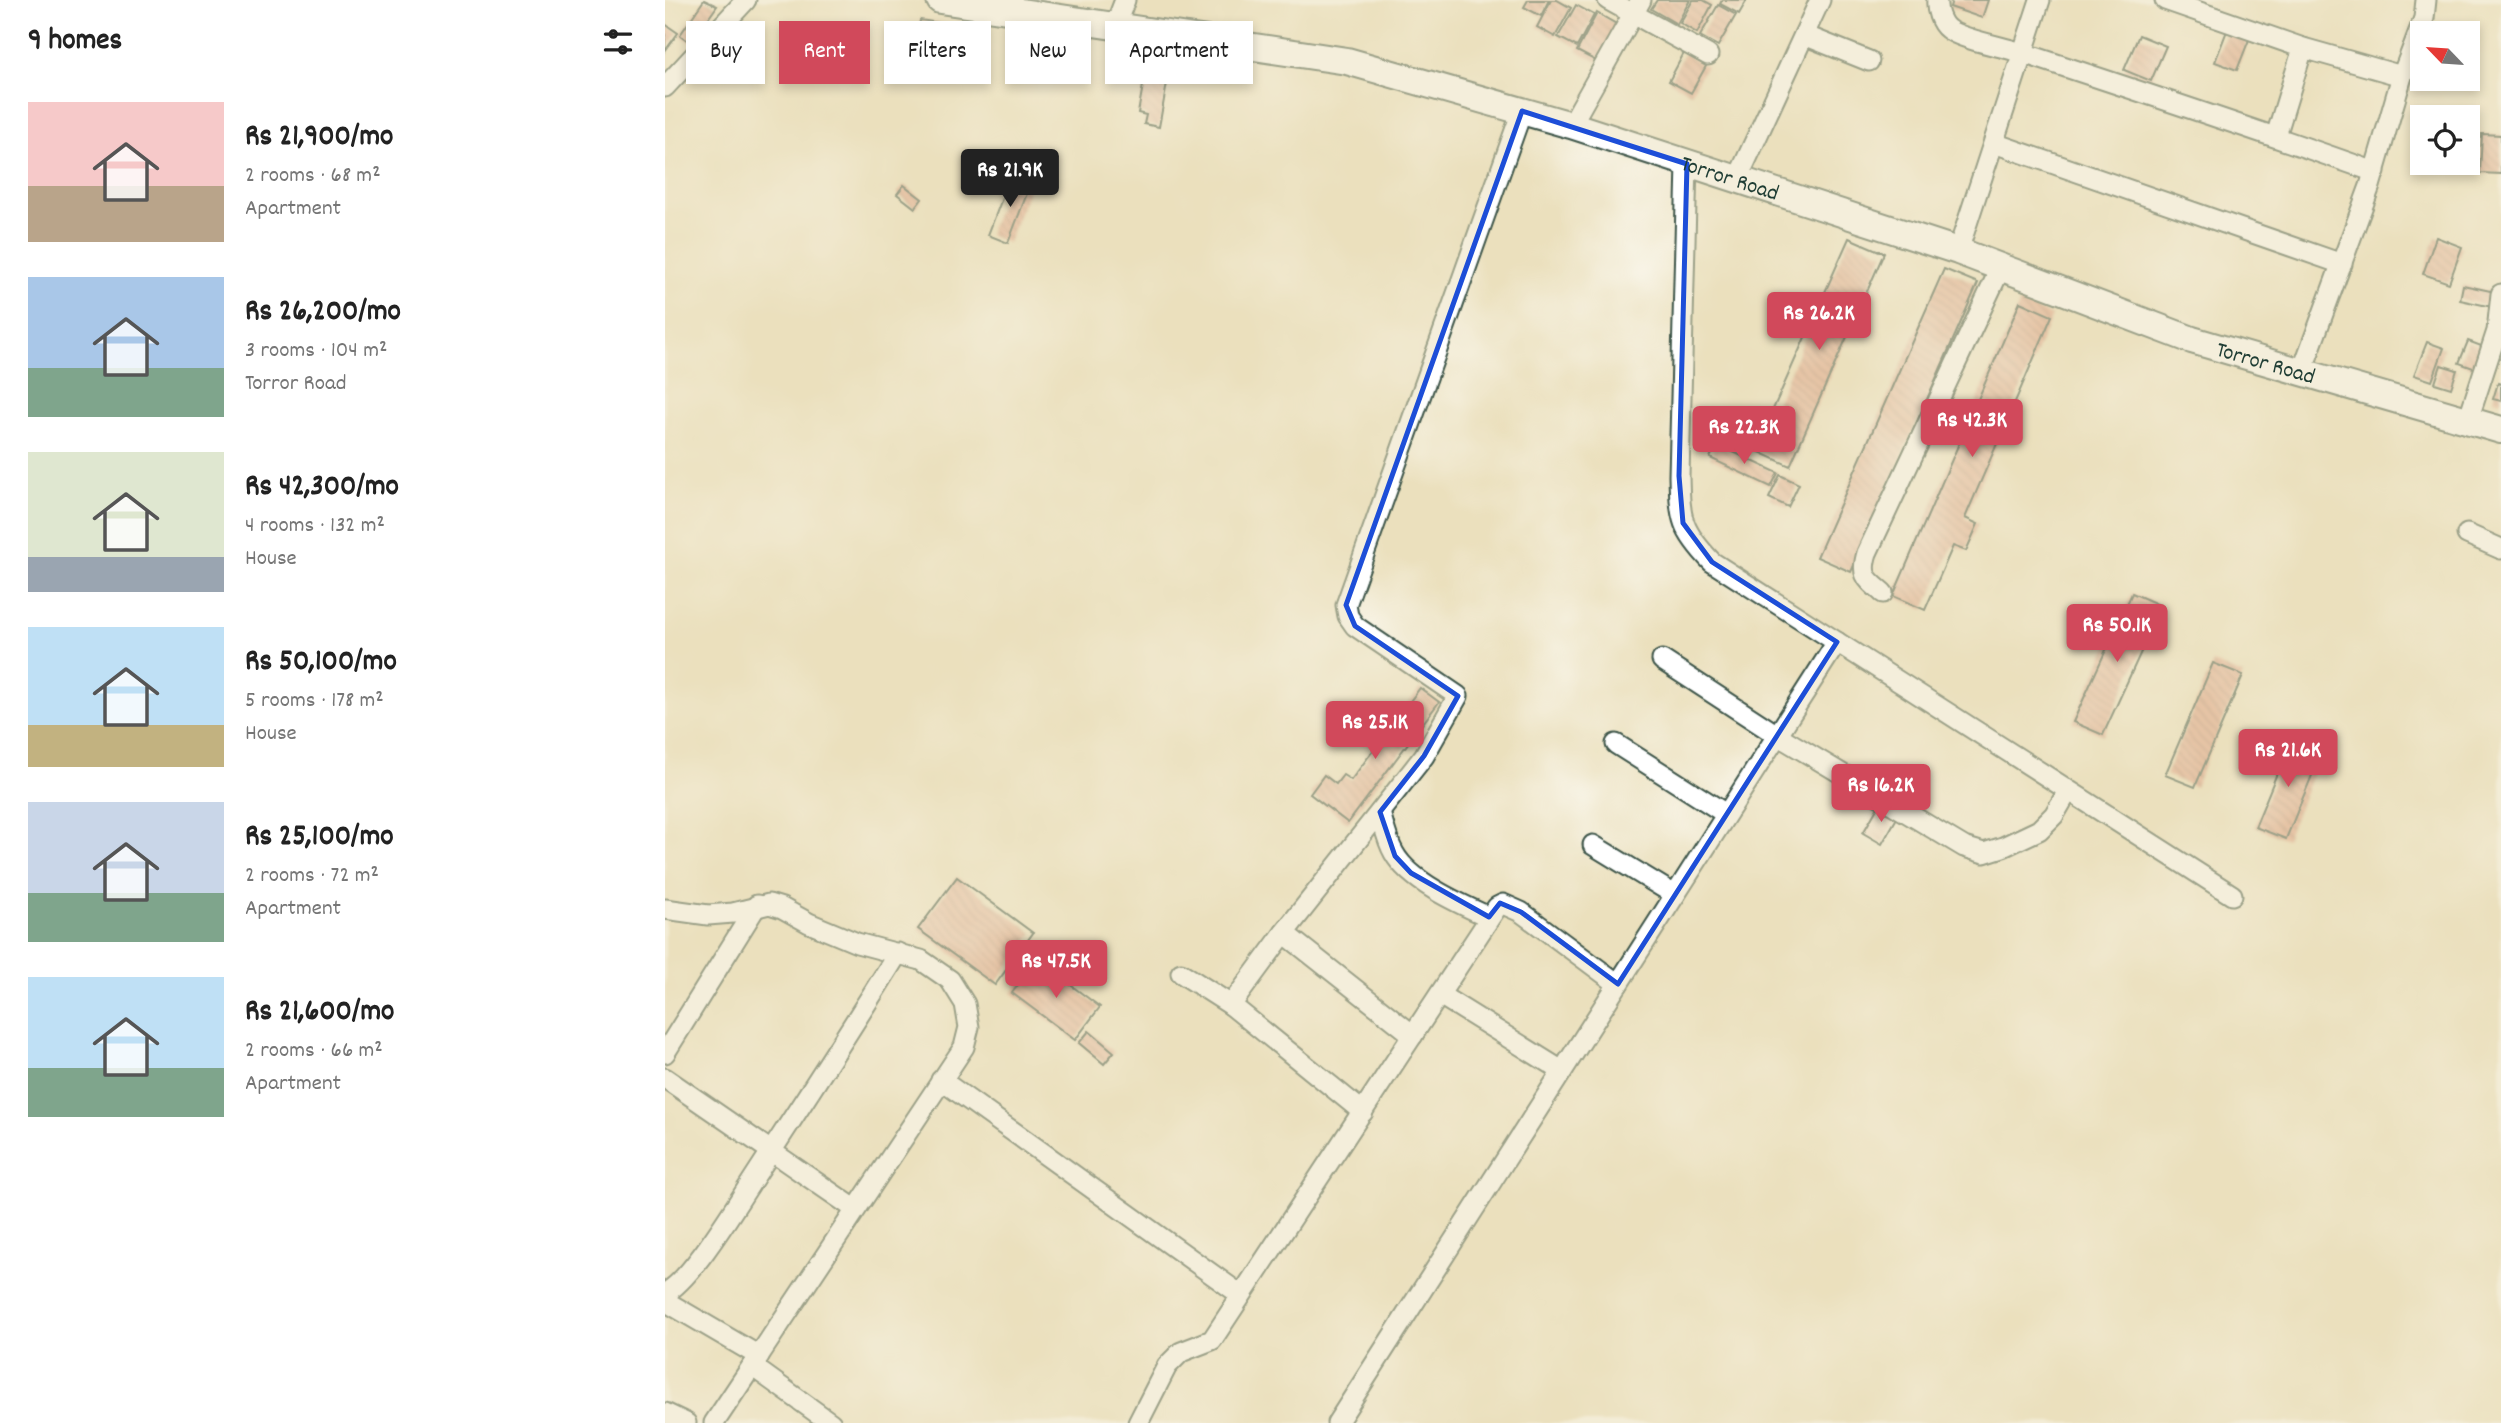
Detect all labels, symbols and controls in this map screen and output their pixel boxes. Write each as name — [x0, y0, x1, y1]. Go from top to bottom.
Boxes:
text: 9 homes — [28, 21, 122, 64]
chip: Buy — [686, 21, 765, 84]
chip: Rent — [779, 21, 870, 84]
chip: Filters — [884, 21, 991, 84]
chip: New — [1005, 21, 1091, 84]
chip: Apartment — [1105, 21, 1253, 84]
north arrow — [2410, 21, 2480, 91]
map controls — [2410, 21, 2480, 175]
icon: filters — [599, 23, 637, 61]
button: locate — [2410, 105, 2480, 175]
text: Rs 21,900/mo — [245, 117, 393, 160]
icon: home — [84, 130, 168, 214]
street label: Torror Road — [1676, 149, 1783, 212]
pin: Rs 21.9K — [938, 150, 1082, 209]
text: Rs 21.9K — [977, 155, 1043, 188]
text: 2 rooms · 68 m² — [245, 160, 381, 193]
text: Apartment — [245, 193, 341, 226]
text: Rs 26,200/mo — [245, 292, 401, 335]
pin: Rs 26.2K — [1747, 292, 1891, 352]
text: Rs 26.2K — [1783, 298, 1855, 331]
icon: home — [84, 305, 168, 389]
text: 3 rooms · 104 m² — [245, 335, 387, 368]
street label: Torror Road — [2212, 335, 2318, 395]
text: Torror Road — [245, 368, 346, 401]
pin: Rs 42.3K — [1900, 400, 2044, 459]
text: Rs 42.3K — [1937, 405, 2007, 438]
pin: Rs 22.3K — [1672, 406, 1816, 466]
text: Rs 22.3K — [1709, 412, 1779, 445]
text: Rs 42,300/mo — [245, 467, 399, 510]
icon: home — [84, 480, 168, 564]
text: 4 rooms · 132 m² — [245, 510, 385, 543]
text: House — [245, 543, 297, 576]
pin: Rs 50.1K — [2045, 604, 2189, 664]
text: Rs 50.1K — [2083, 610, 2151, 643]
text: Rs 50,100/mo — [245, 642, 397, 685]
icon: home — [84, 655, 168, 739]
text: 5 rooms · 178 m² — [245, 685, 384, 718]
pin: Rs 25.1K — [1303, 702, 1447, 761]
text: Rs 25.1K — [1342, 707, 1408, 740]
text: House — [245, 718, 297, 751]
pin: Rs 21.6K — [2216, 730, 2360, 789]
text: Rs 21.6K — [2255, 735, 2321, 768]
pin: Rs 16.2K — [1809, 764, 1953, 824]
text: Rs 16.2K — [1848, 770, 1914, 803]
text: Rs 25,100/mo — [245, 817, 394, 860]
icon: home — [84, 830, 168, 914]
text: 2 rooms · 72 m² — [245, 860, 379, 893]
text: Apartment — [245, 893, 341, 926]
pin: Rs 47.5K — [984, 940, 1128, 1000]
text: Rs 47.5K — [1021, 946, 1091, 979]
text: Rs 21,600/mo — [245, 992, 394, 1035]
icon: home — [84, 1005, 168, 1089]
text: 2 rooms · 66 m² — [245, 1035, 383, 1068]
text: Apartment — [245, 1068, 341, 1101]

